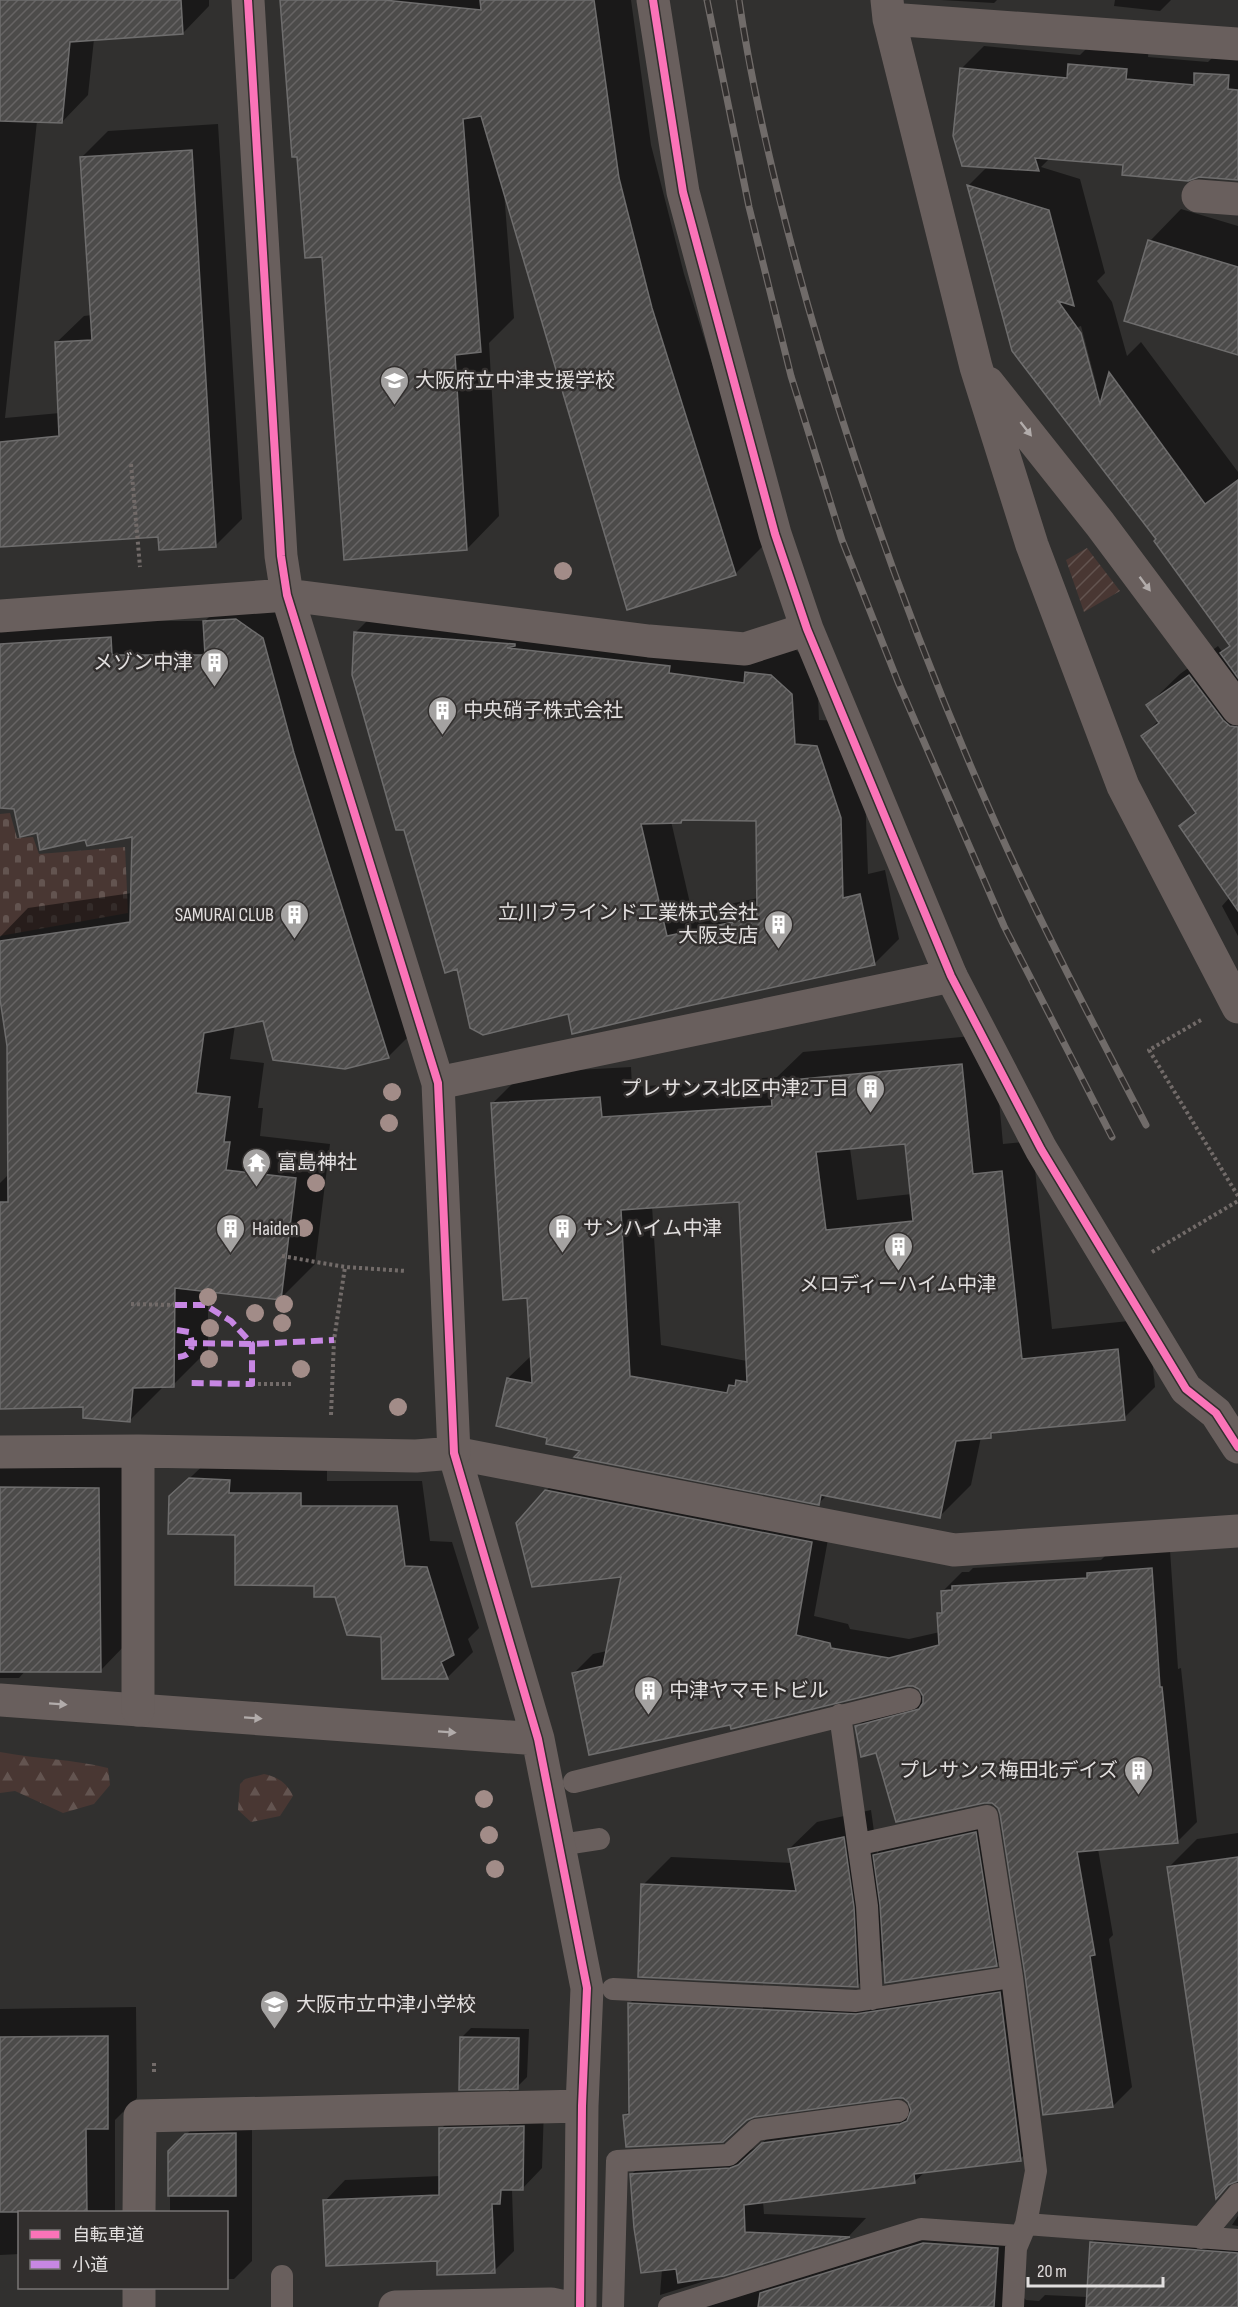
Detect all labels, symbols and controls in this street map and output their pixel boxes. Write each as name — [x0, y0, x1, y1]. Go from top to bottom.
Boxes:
school or university icon: 大阪府立中津支援学校 — [378, 364, 410, 406]
place label: 大阪府立中津支援学校 — [415, 369, 615, 393]
one-way arrow — [1019, 422, 1031, 437]
one-way arrow — [1138, 576, 1150, 591]
building icon: メゾン中津 — [198, 646, 230, 688]
place label: メゾン中津 — [93, 651, 193, 675]
building icon: 中央硝子株式会社 — [426, 694, 458, 736]
place label: 中央硝子株式会社 — [463, 699, 623, 723]
building icon: SAMURAI CLUB — [279, 898, 311, 940]
place label: 立川ブラインド工業株式会社 大阪支店 — [498, 901, 758, 948]
place label: SAMURAI CLUB — [175, 903, 274, 927]
building icon: 立川ブラインド工業株式会社 大阪支店 — [763, 908, 795, 950]
building icon: プレサンス北区中津2丁目 — [854, 1072, 886, 1114]
place label: プレサンス北区中津2丁目 — [621, 1077, 849, 1101]
temple icon: 富島神社 — [240, 1146, 272, 1188]
place label: 富島神社 — [277, 1151, 357, 1175]
building icon: Haiden — [215, 1212, 247, 1254]
building icon: サンハイム中津 — [546, 1212, 578, 1254]
place label: Haiden — [252, 1217, 299, 1241]
place label: サンハイム中津 — [583, 1217, 722, 1241]
building icon: メロディーハイム中津 — [882, 1230, 914, 1272]
place label: メロディーハイム中津 — [799, 1273, 997, 1297]
building icon: 中津ヤマモトビル — [632, 1674, 664, 1716]
place label: 中津ヤマモトビル — [669, 1679, 829, 1703]
one-way arrow — [49, 1700, 68, 1709]
one-way arrow — [243, 1713, 262, 1723]
one-way arrow — [438, 1727, 457, 1737]
building icon: プレサンス梅田北デイズ — [1123, 1754, 1155, 1796]
place label: プレサンス梅田北デイズ — [899, 1759, 1118, 1783]
school or university icon: 大阪市立中津小学校 — [259, 1988, 291, 2030]
place label: 大阪市立中津小学校 — [296, 1993, 476, 2017]
legend — [18, 2211, 228, 2289]
text: 自転車道 — [72, 2225, 144, 2246]
scale bar — [1028, 2250, 1163, 2288]
text: 小道 — [72, 2255, 108, 2276]
text: 20 m — [1037, 2261, 1067, 2282]

